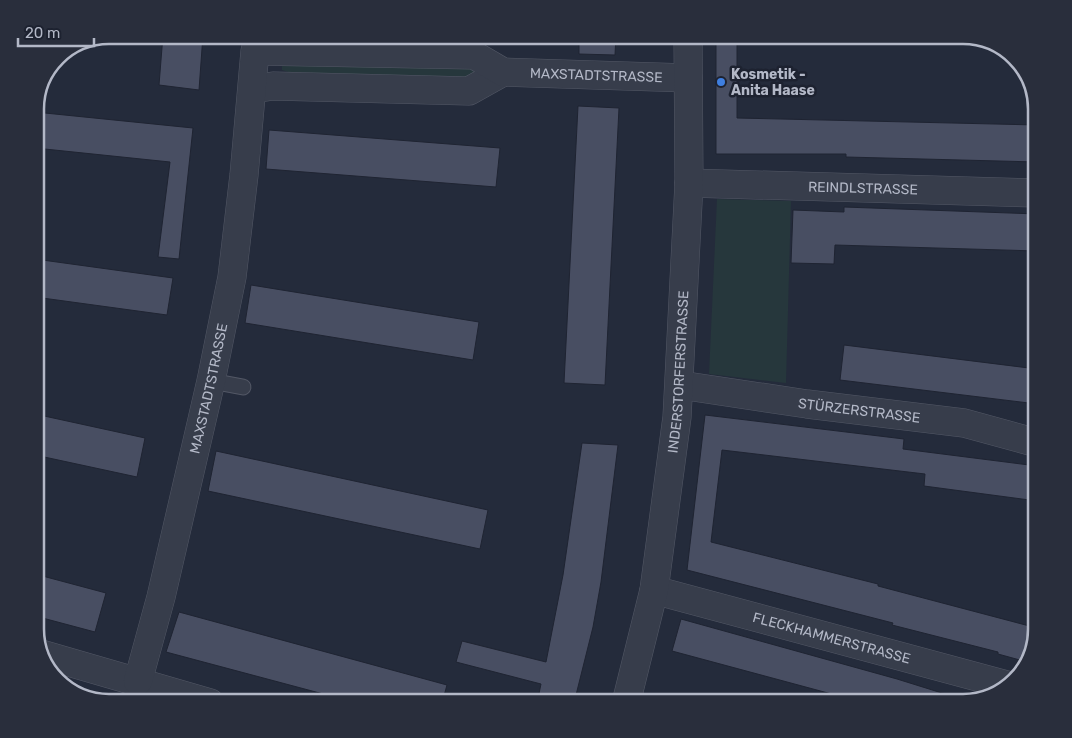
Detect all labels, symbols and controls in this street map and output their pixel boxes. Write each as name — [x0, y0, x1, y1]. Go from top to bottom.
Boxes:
scale bar — [18, 15, 94, 47]
text: 20 m — [25, 24, 60, 42]
street label: MAXSTADTSTRASSE — [530, 65, 663, 86]
place label: Kosmetik - Anita Haase — [731, 66, 815, 99]
marker: Kosmetik - Anita Haase — [715, 76, 727, 88]
street label: REINDLSTRASSE — [808, 178, 918, 199]
street label: INDERSTORFERSTRASSE — [664, 290, 692, 454]
street label: MAXSTADTSTRASSE — [186, 322, 231, 455]
street label: STÜRZERSTRASSE — [797, 395, 921, 427]
street label: FLECKHAMMERSTRASSE — [751, 609, 912, 668]

